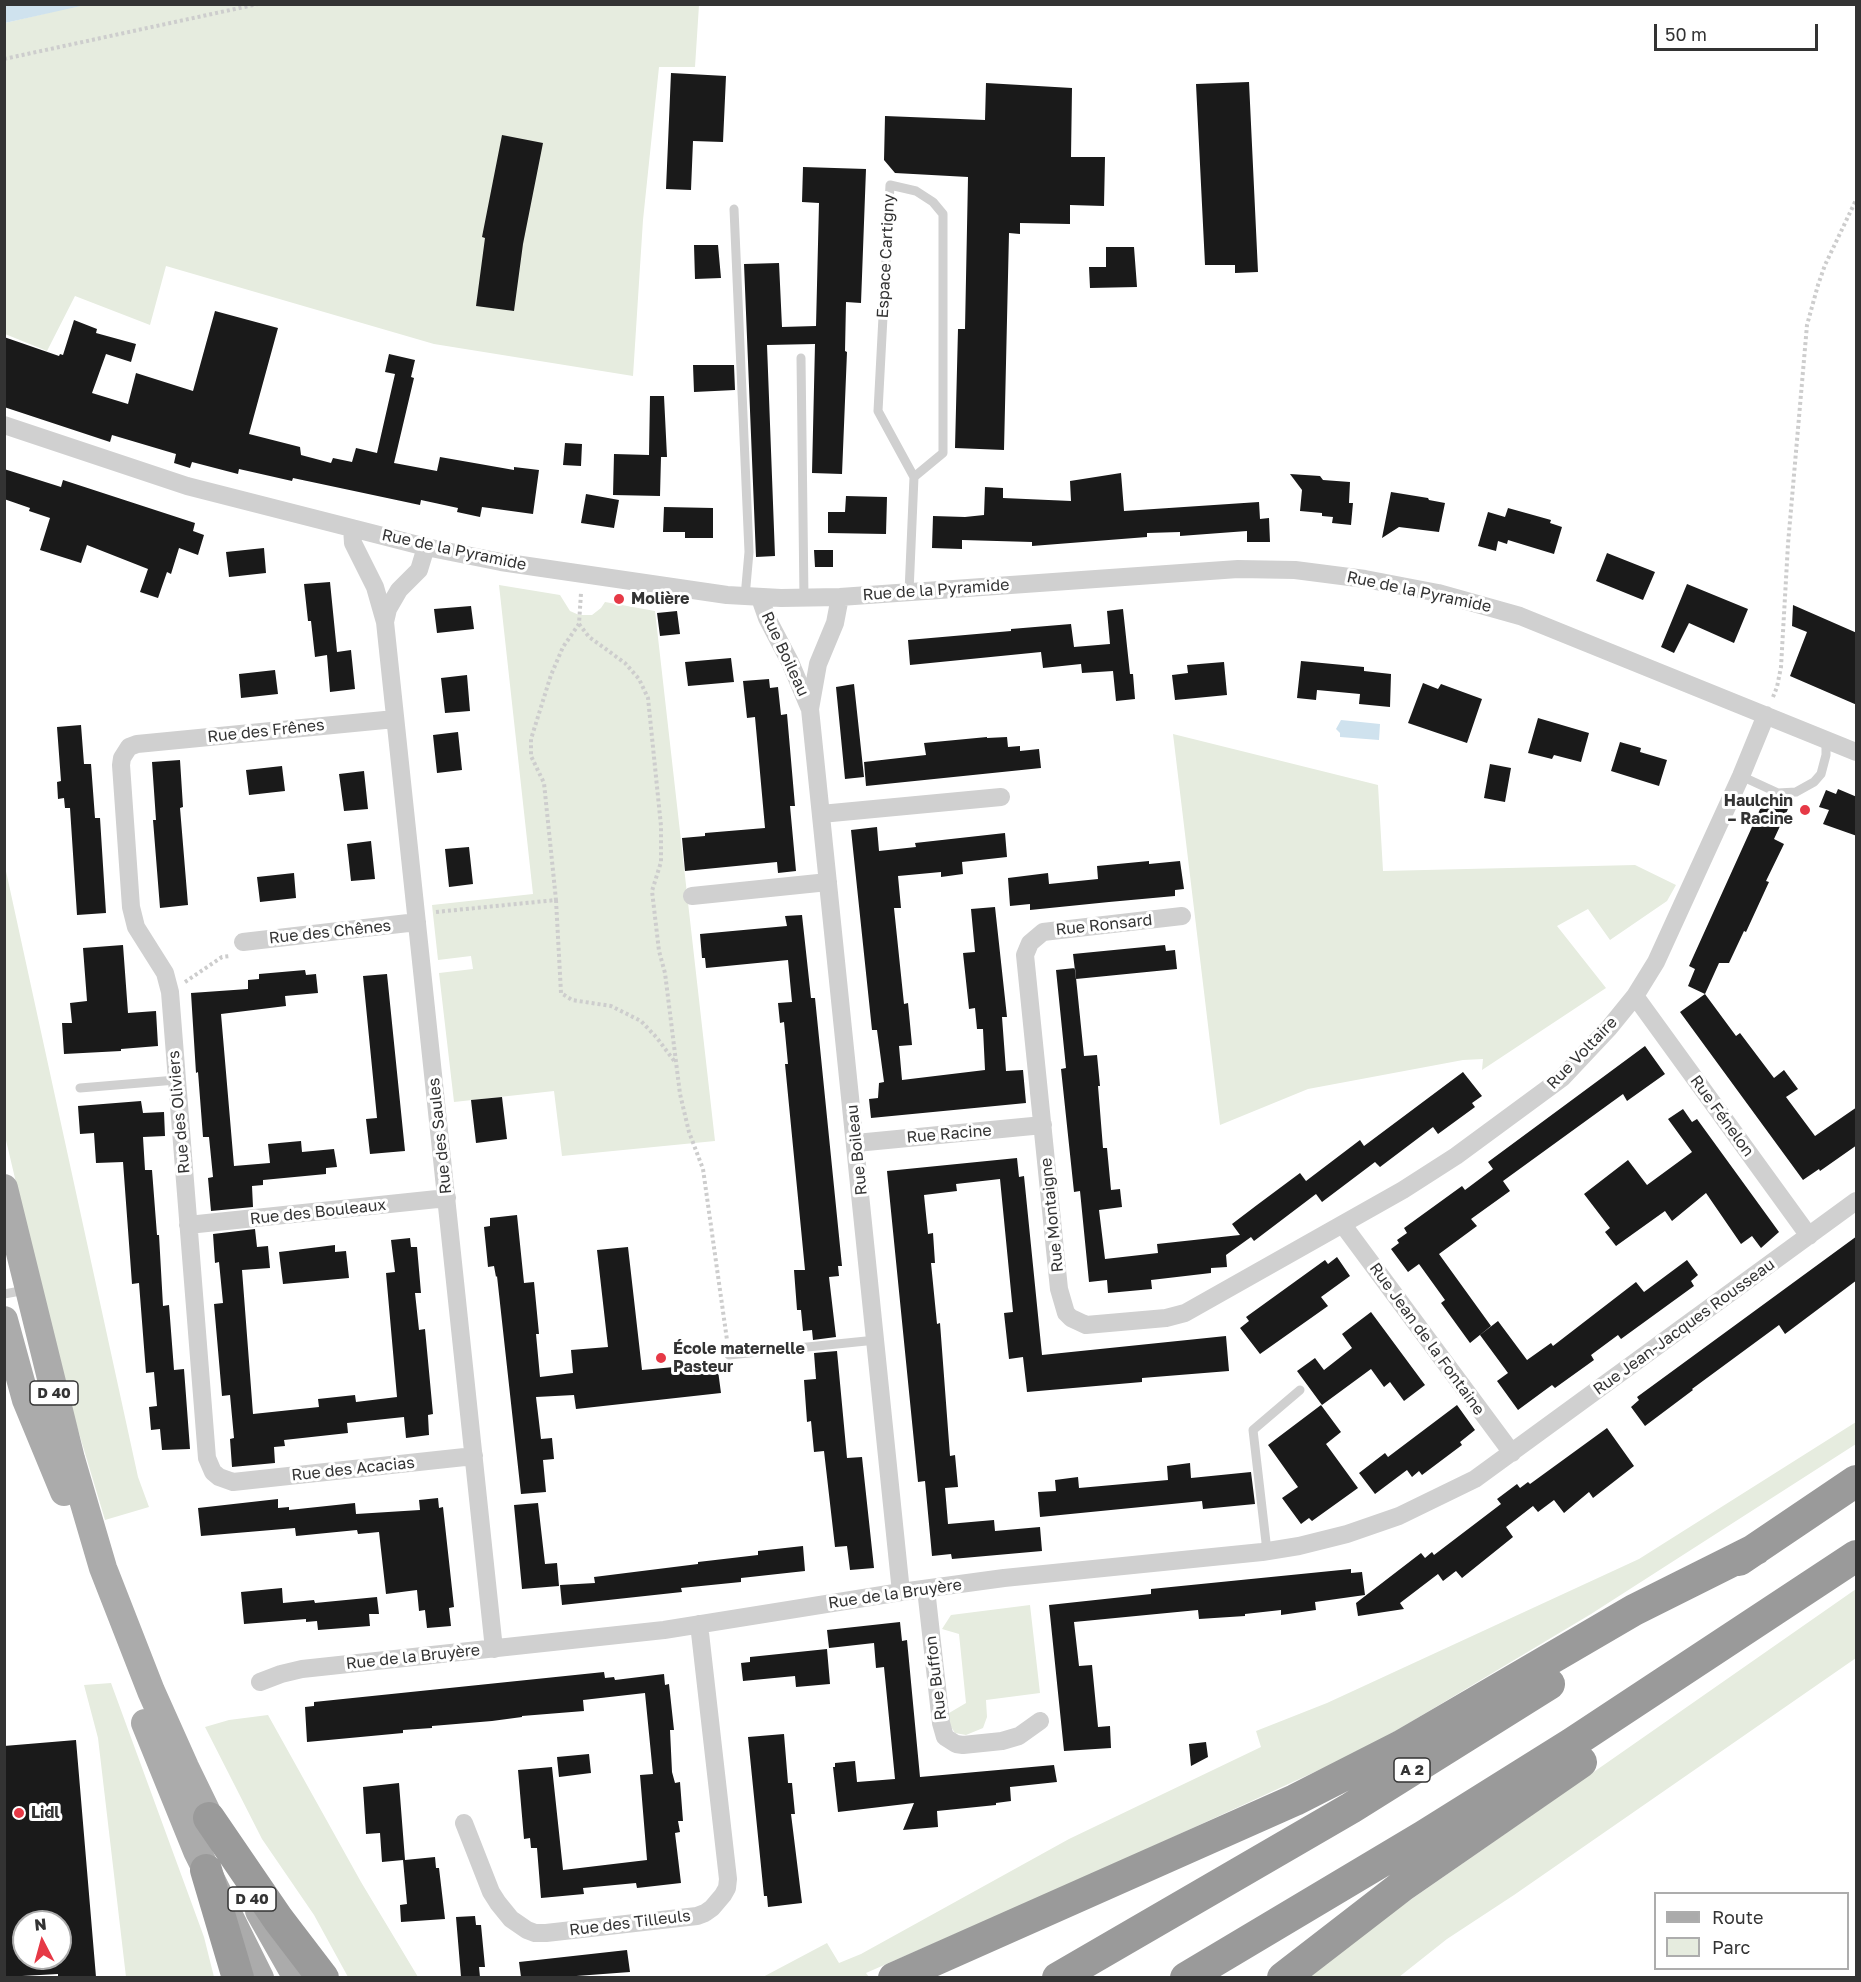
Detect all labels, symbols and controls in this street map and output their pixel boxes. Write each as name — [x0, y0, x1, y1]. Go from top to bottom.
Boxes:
scale bar — [1657, 12, 1820, 50]
text: 50 m — [1665, 23, 1707, 45]
street label: Espace Cartigny — [873, 193, 899, 319]
street label: Rue de la Pyramide — [380, 525, 528, 575]
street label: Rue de la Pyramide — [1345, 567, 1493, 617]
street label: Rue de la Pyramide — [862, 575, 1010, 605]
place label: Molière — [631, 589, 689, 609]
marker: Molière — [612, 592, 626, 606]
street label: Rue Boileau — [757, 609, 813, 699]
street label: Rue des Frênes — [207, 715, 325, 747]
place label: Haulchin – Racine — [1724, 791, 1793, 829]
marker: Haulchin – Racine — [1798, 803, 1812, 817]
street label: Rue Ronsard — [1055, 910, 1153, 940]
street label: Rue des Chênes — [268, 916, 392, 948]
street label: Rue Voltaire — [1543, 1013, 1621, 1093]
street label: Rue des Oliviers — [164, 1050, 194, 1174]
street label: Rue Fénelon — [1686, 1072, 1758, 1160]
street label: Rue des Saules — [424, 1077, 456, 1195]
street label: Rue Boileau — [843, 1104, 871, 1196]
street label: Rue Racine — [906, 1121, 992, 1147]
street label: Rue Montaigne — [1036, 1157, 1068, 1273]
street label: Rue des Bouleaux — [249, 1195, 387, 1229]
street label: Rue Jean-Jacques Rousseau — [1590, 1255, 1778, 1399]
street label: Rue Jean de la Fontaine — [1365, 1259, 1489, 1419]
place label: École maternelle Pasteur — [673, 1339, 805, 1377]
marker: École maternelle Pasteur — [654, 1351, 668, 1365]
road number: D 40 — [30, 1381, 78, 1405]
street label: Rue des Acacias — [290, 1453, 416, 1485]
street label: Rue de la Bruyère — [827, 1575, 963, 1613]
street label: Rue Buffon — [921, 1635, 951, 1721]
street label: Rue de la Bruyère — [345, 1640, 481, 1674]
road number: A 2 — [1394, 1758, 1430, 1782]
place label: Lidl — [31, 1803, 60, 1823]
marker: Lidl — [12, 1806, 26, 1820]
road number: D 40 — [228, 1887, 276, 1911]
legend — [1654, 1892, 1849, 1970]
street label: Rue des Tilleuls — [568, 1906, 692, 1940]
text: Route — [1712, 1906, 1763, 1928]
north arrow — [12, 1910, 72, 1970]
text: N — [33, 1914, 47, 1935]
text: Parc — [1712, 1936, 1750, 1958]

